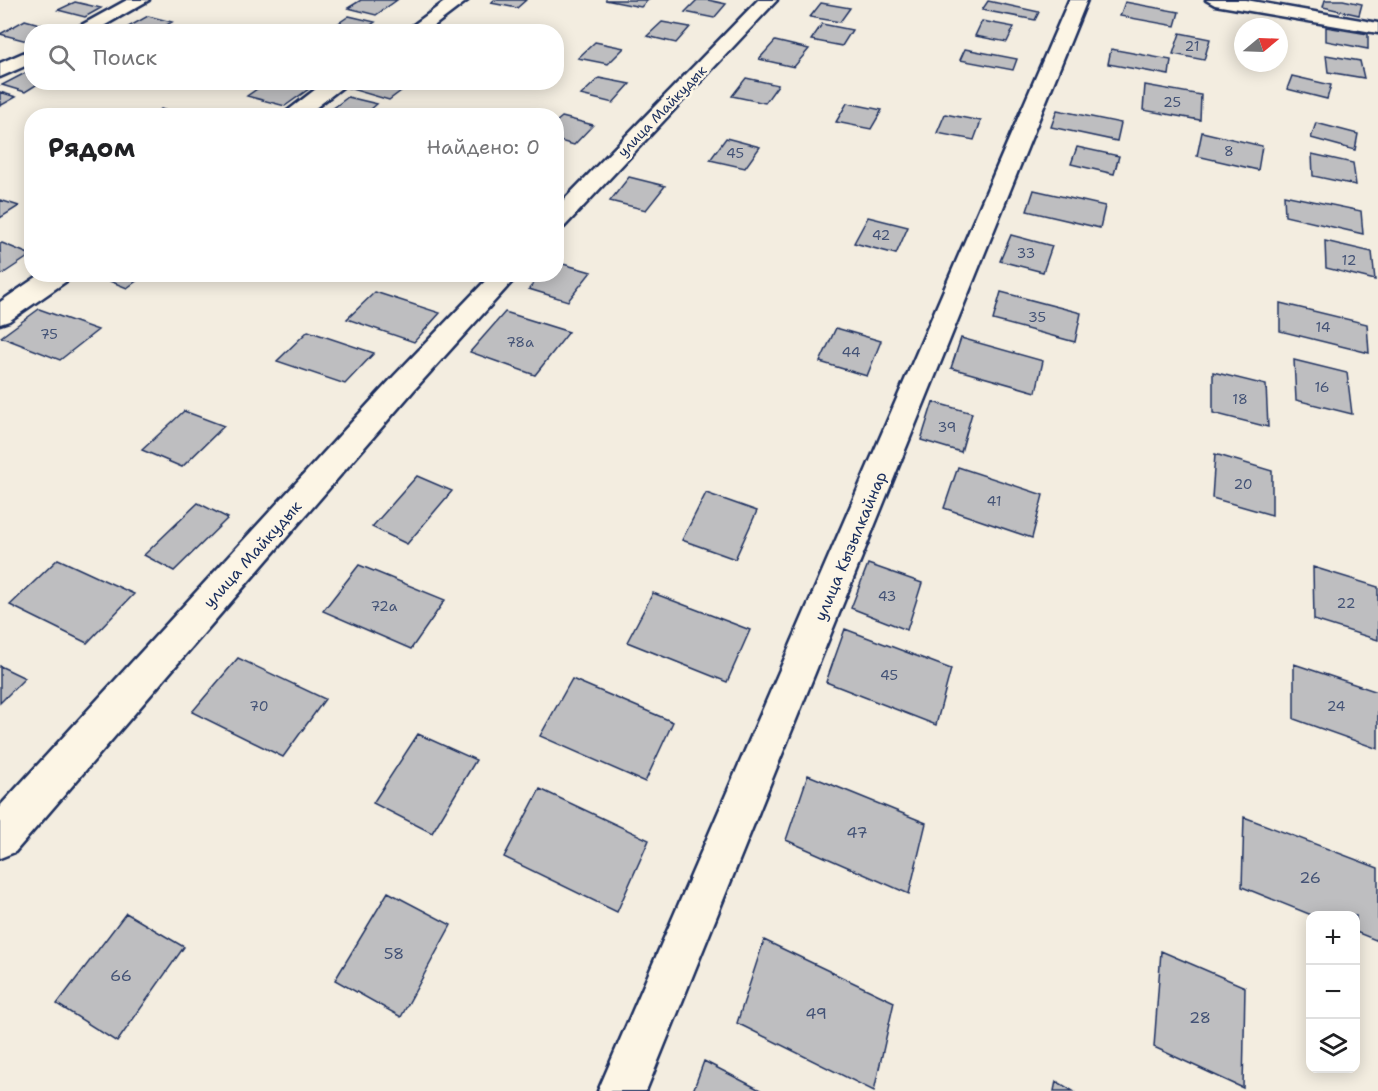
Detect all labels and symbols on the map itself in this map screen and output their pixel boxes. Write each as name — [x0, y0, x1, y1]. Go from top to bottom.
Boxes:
north arrow — [1234, 18, 1288, 72]
house number: 21 — [1185, 37, 1199, 55]
street label: улица Майкудык — [614, 61, 711, 161]
house number: 25 — [1163, 93, 1181, 111]
house number: 8 — [1224, 142, 1234, 160]
house number: 45 — [726, 144, 744, 162]
house number: 42 — [872, 226, 890, 244]
house number: 33 — [1017, 244, 1035, 262]
house number: 12 — [1342, 251, 1356, 269]
house number: 35 — [1028, 308, 1046, 326]
house number: 14 — [1315, 318, 1331, 336]
house number: 75 — [40, 325, 58, 343]
house number: 78а — [506, 333, 534, 351]
house number: 44 — [841, 343, 861, 361]
house number: 16 — [1314, 378, 1330, 396]
house number: 18 — [1232, 390, 1248, 408]
house number: 39 — [938, 418, 956, 436]
street label: улица Кызылкайнар — [809, 468, 892, 624]
house number: 20 — [1233, 475, 1253, 493]
house number: 41 — [987, 492, 1001, 510]
street label: улица Майкудык — [199, 496, 306, 612]
house number: 43 — [878, 587, 896, 605]
house number: 22 — [1337, 594, 1355, 612]
house number: 72а — [370, 597, 398, 615]
house number: 45 — [880, 666, 898, 684]
house number: 70 — [249, 697, 269, 715]
house number: 24 — [1327, 697, 1346, 715]
house number: 47 — [846, 822, 868, 843]
house number: 26 — [1299, 867, 1321, 888]
house number: 58 — [384, 943, 404, 964]
house number: 66 — [110, 965, 132, 986]
house number: 49 — [805, 1003, 827, 1024]
house number: 28 — [1189, 1007, 1211, 1028]

